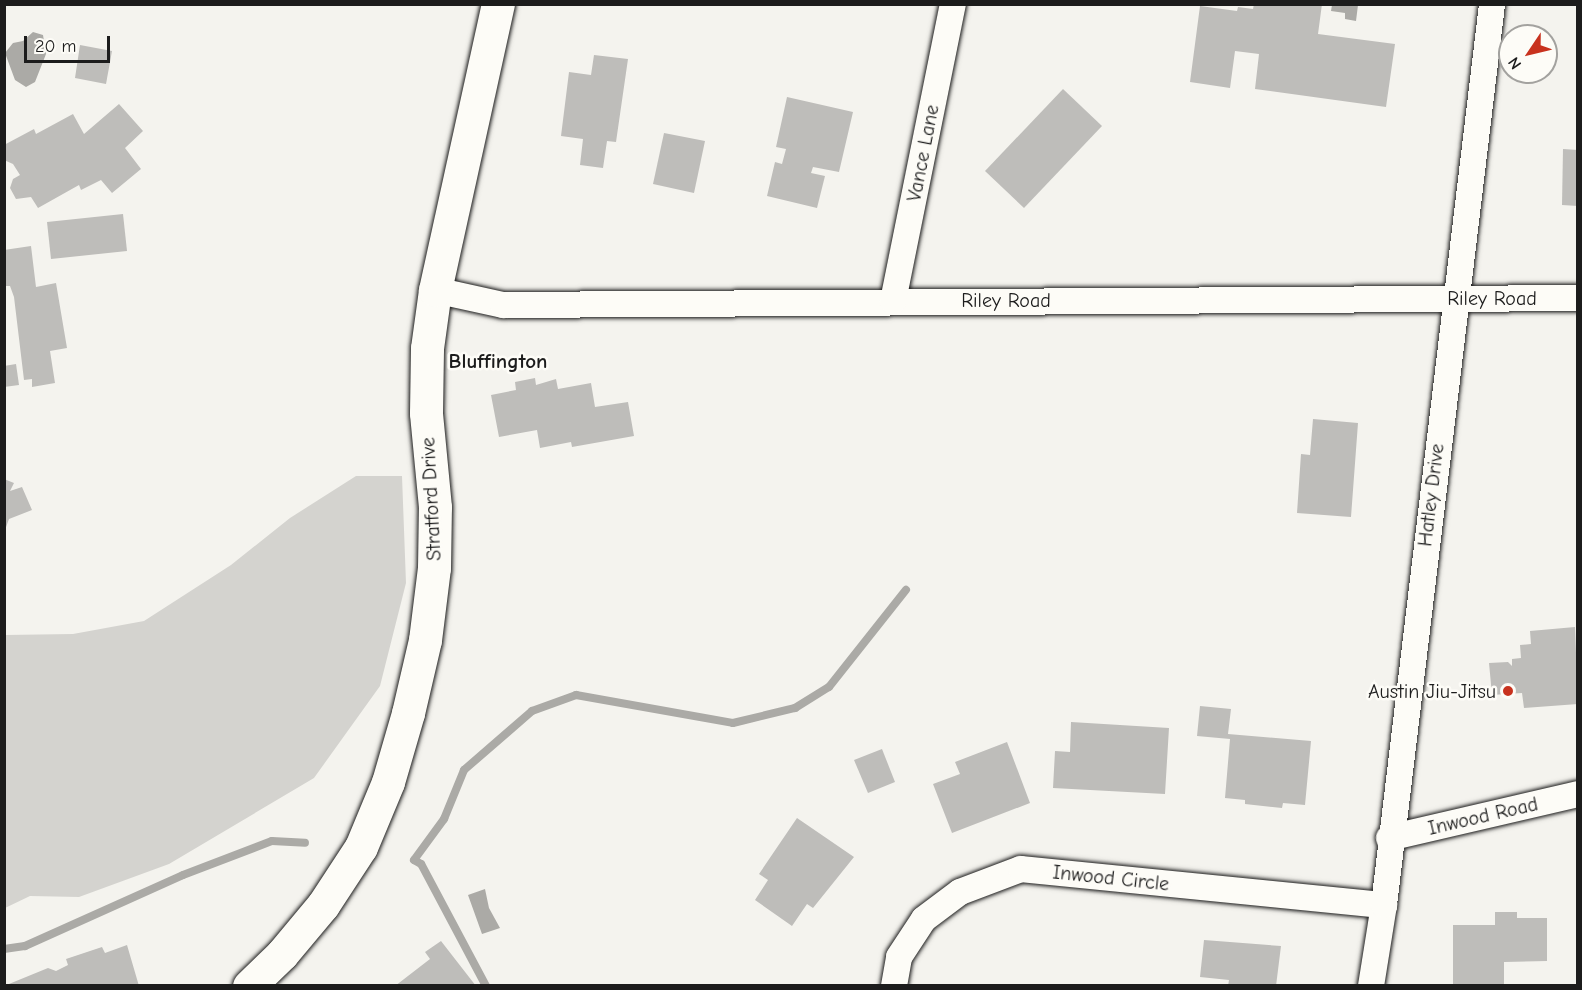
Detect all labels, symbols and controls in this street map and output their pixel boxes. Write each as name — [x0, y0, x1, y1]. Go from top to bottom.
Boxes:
scale bar — [27, 24, 112, 62]
north arrow — [1498, 24, 1558, 84]
text: 20 m — [35, 36, 76, 57]
text: N — [1505, 54, 1525, 73]
street label: Vance Lane — [902, 102, 944, 204]
street label: Riley Road — [1447, 286, 1537, 310]
street label: Riley Road — [961, 288, 1051, 312]
district label: Bluffington — [449, 348, 547, 374]
street label: Stratford Drive — [416, 437, 446, 561]
street label: Hatley Drive — [1413, 442, 1449, 548]
place label: Austin Jiu-Jitsu — [1368, 679, 1496, 703]
marker: Austin Jiu-Jitsu — [1501, 684, 1515, 698]
street label: Inwood Road — [1426, 792, 1540, 840]
street label: Inwood Circle — [1051, 860, 1171, 896]

